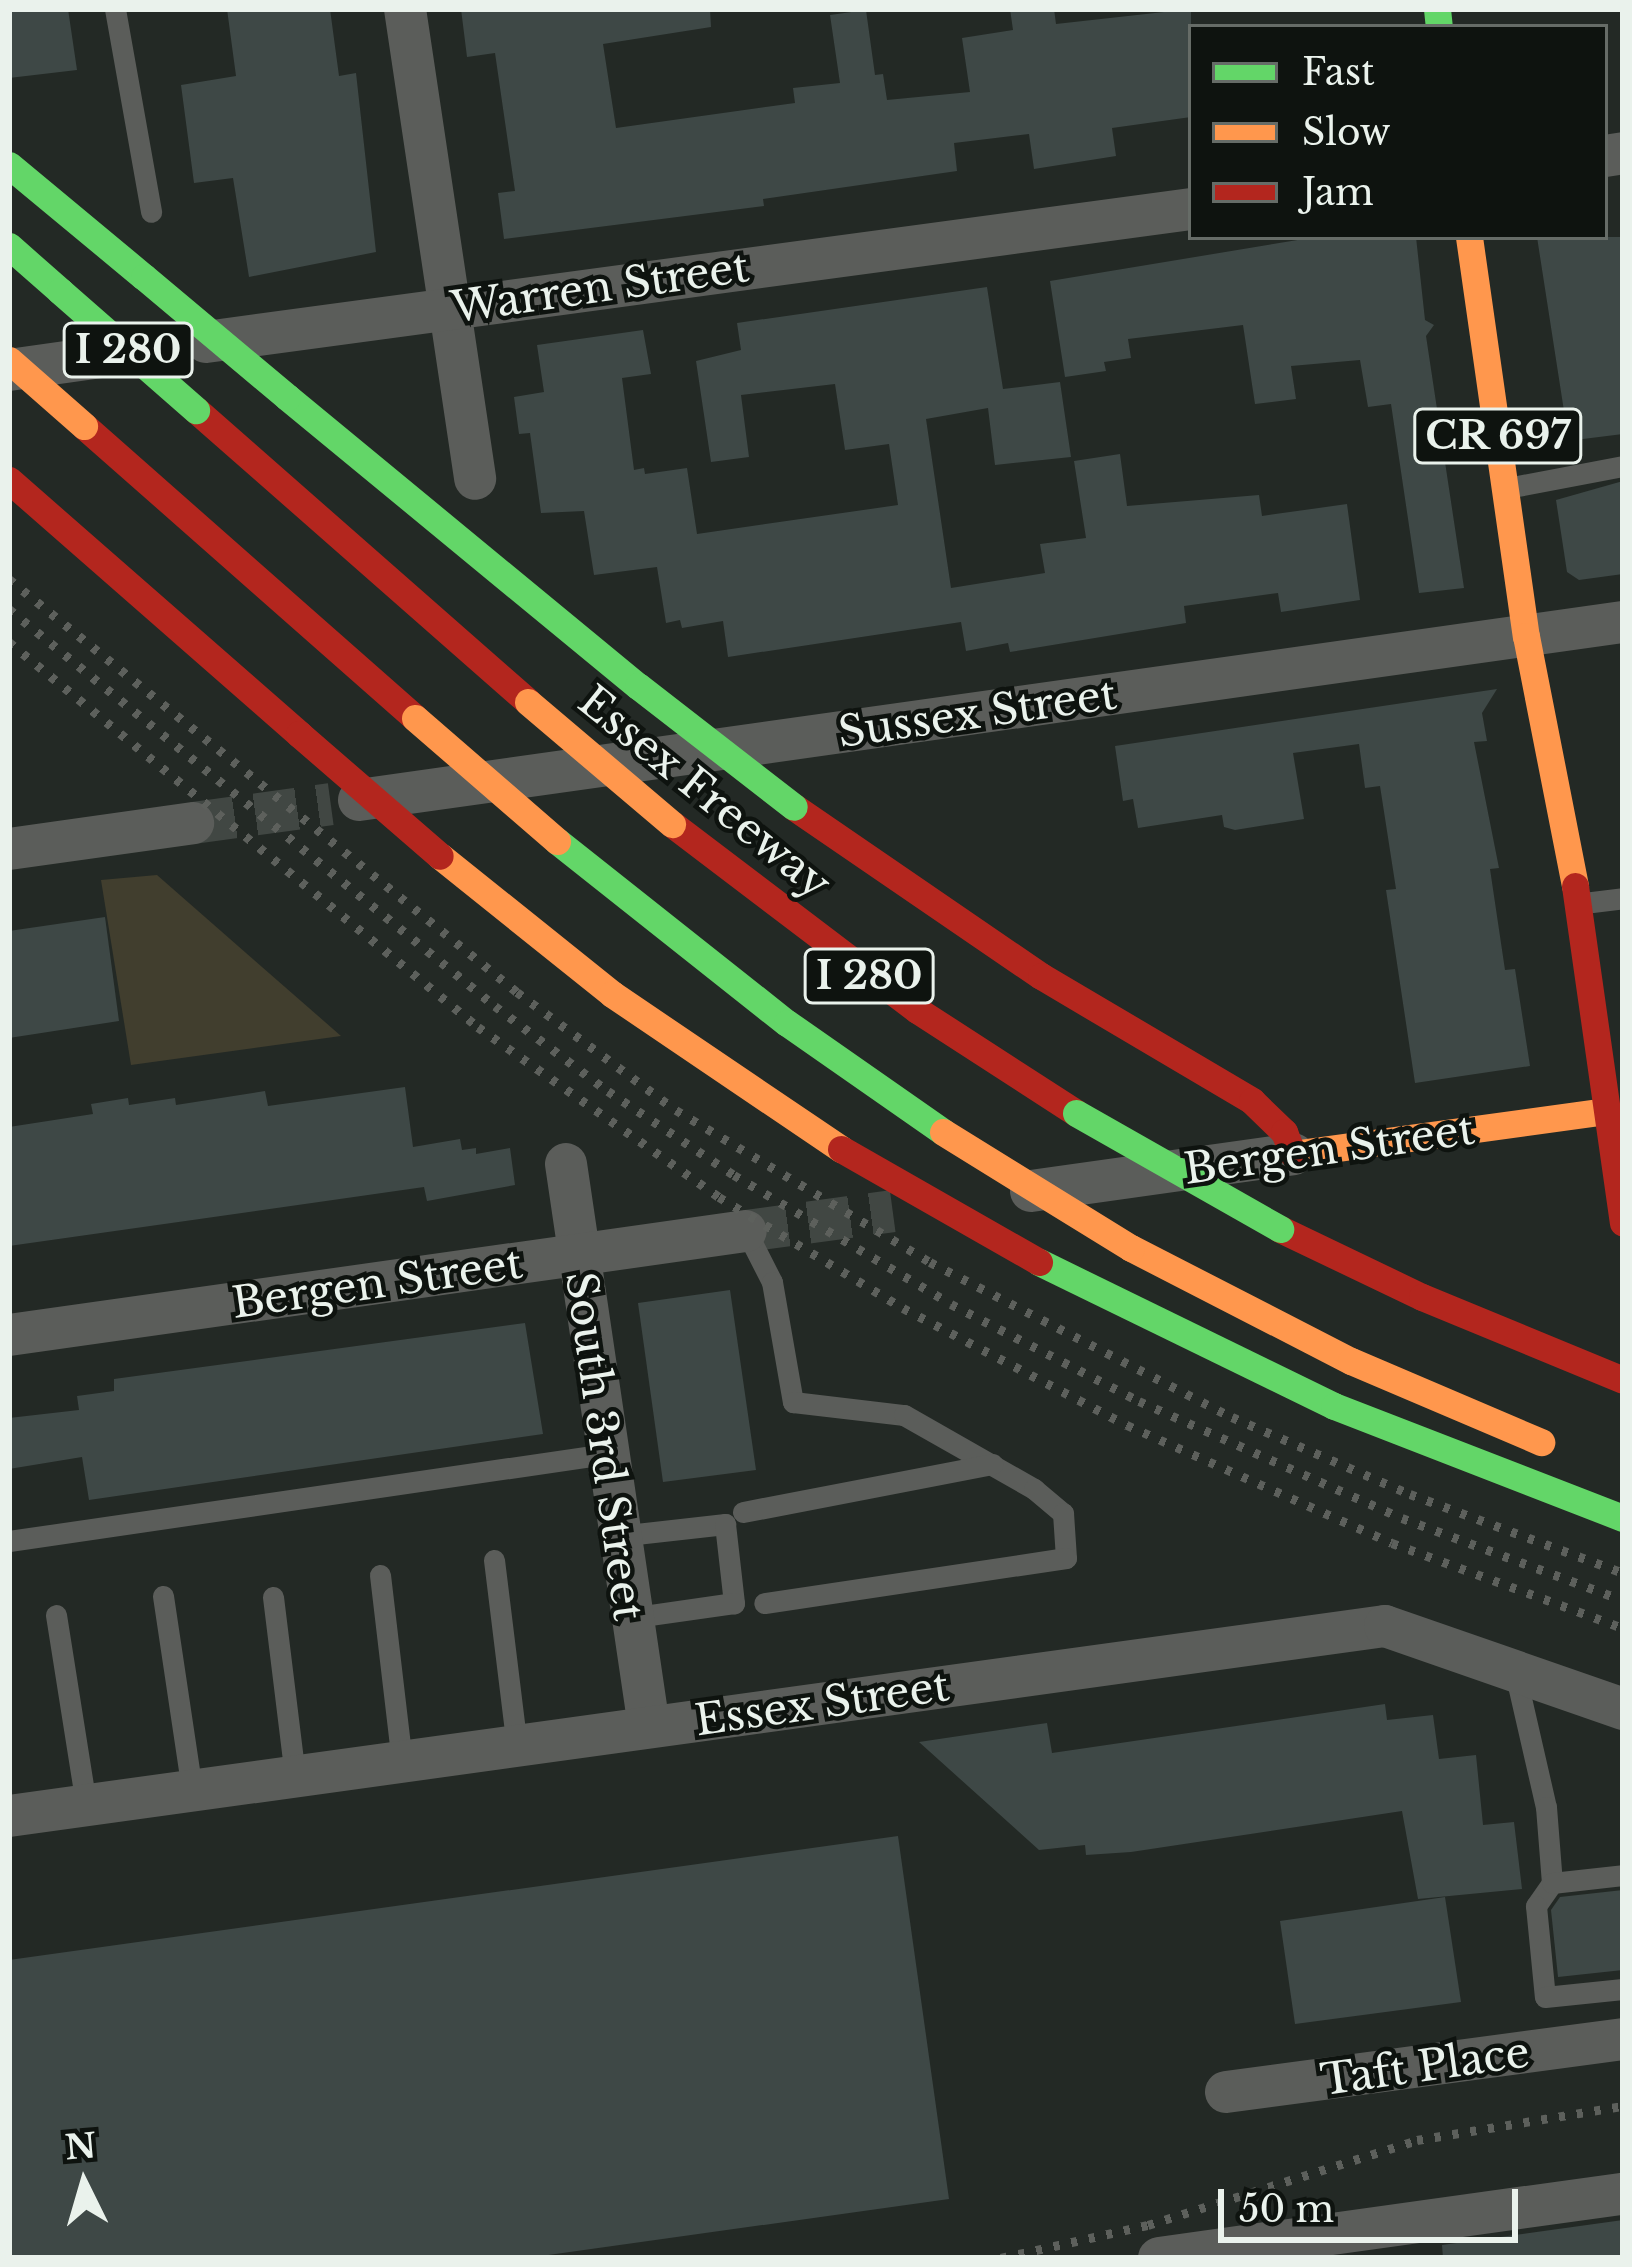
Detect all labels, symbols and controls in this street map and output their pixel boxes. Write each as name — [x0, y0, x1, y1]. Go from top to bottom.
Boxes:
legend — [1188, 24, 1608, 240]
text: Fast — [1302, 50, 1375, 95]
text: Slow — [1302, 110, 1390, 155]
text: Jam — [1302, 170, 1374, 215]
street label: Warren Street — [448, 241, 752, 333]
road number: I 280 — [62, 317, 194, 383]
road number: CR 697 — [1411, 403, 1585, 469]
street label: Sussex Street — [834, 668, 1120, 758]
street label: Essex Freeway — [569, 675, 841, 909]
road number: I 280 — [803, 943, 935, 1009]
street label: Bergen Street — [1181, 1104, 1477, 1194]
street label: Bergen Street — [229, 1238, 525, 1328]
street label: South 3rd Street — [556, 1268, 654, 1624]
street label: Essex Street — [692, 1660, 952, 1746]
street label: Taft Place — [1317, 2026, 1533, 2106]
north arrow — [24, 2123, 144, 2243]
text: N — [64, 2125, 98, 2168]
scale bar — [1224, 2165, 1524, 2239]
text: 50 m — [1239, 2187, 1334, 2232]

